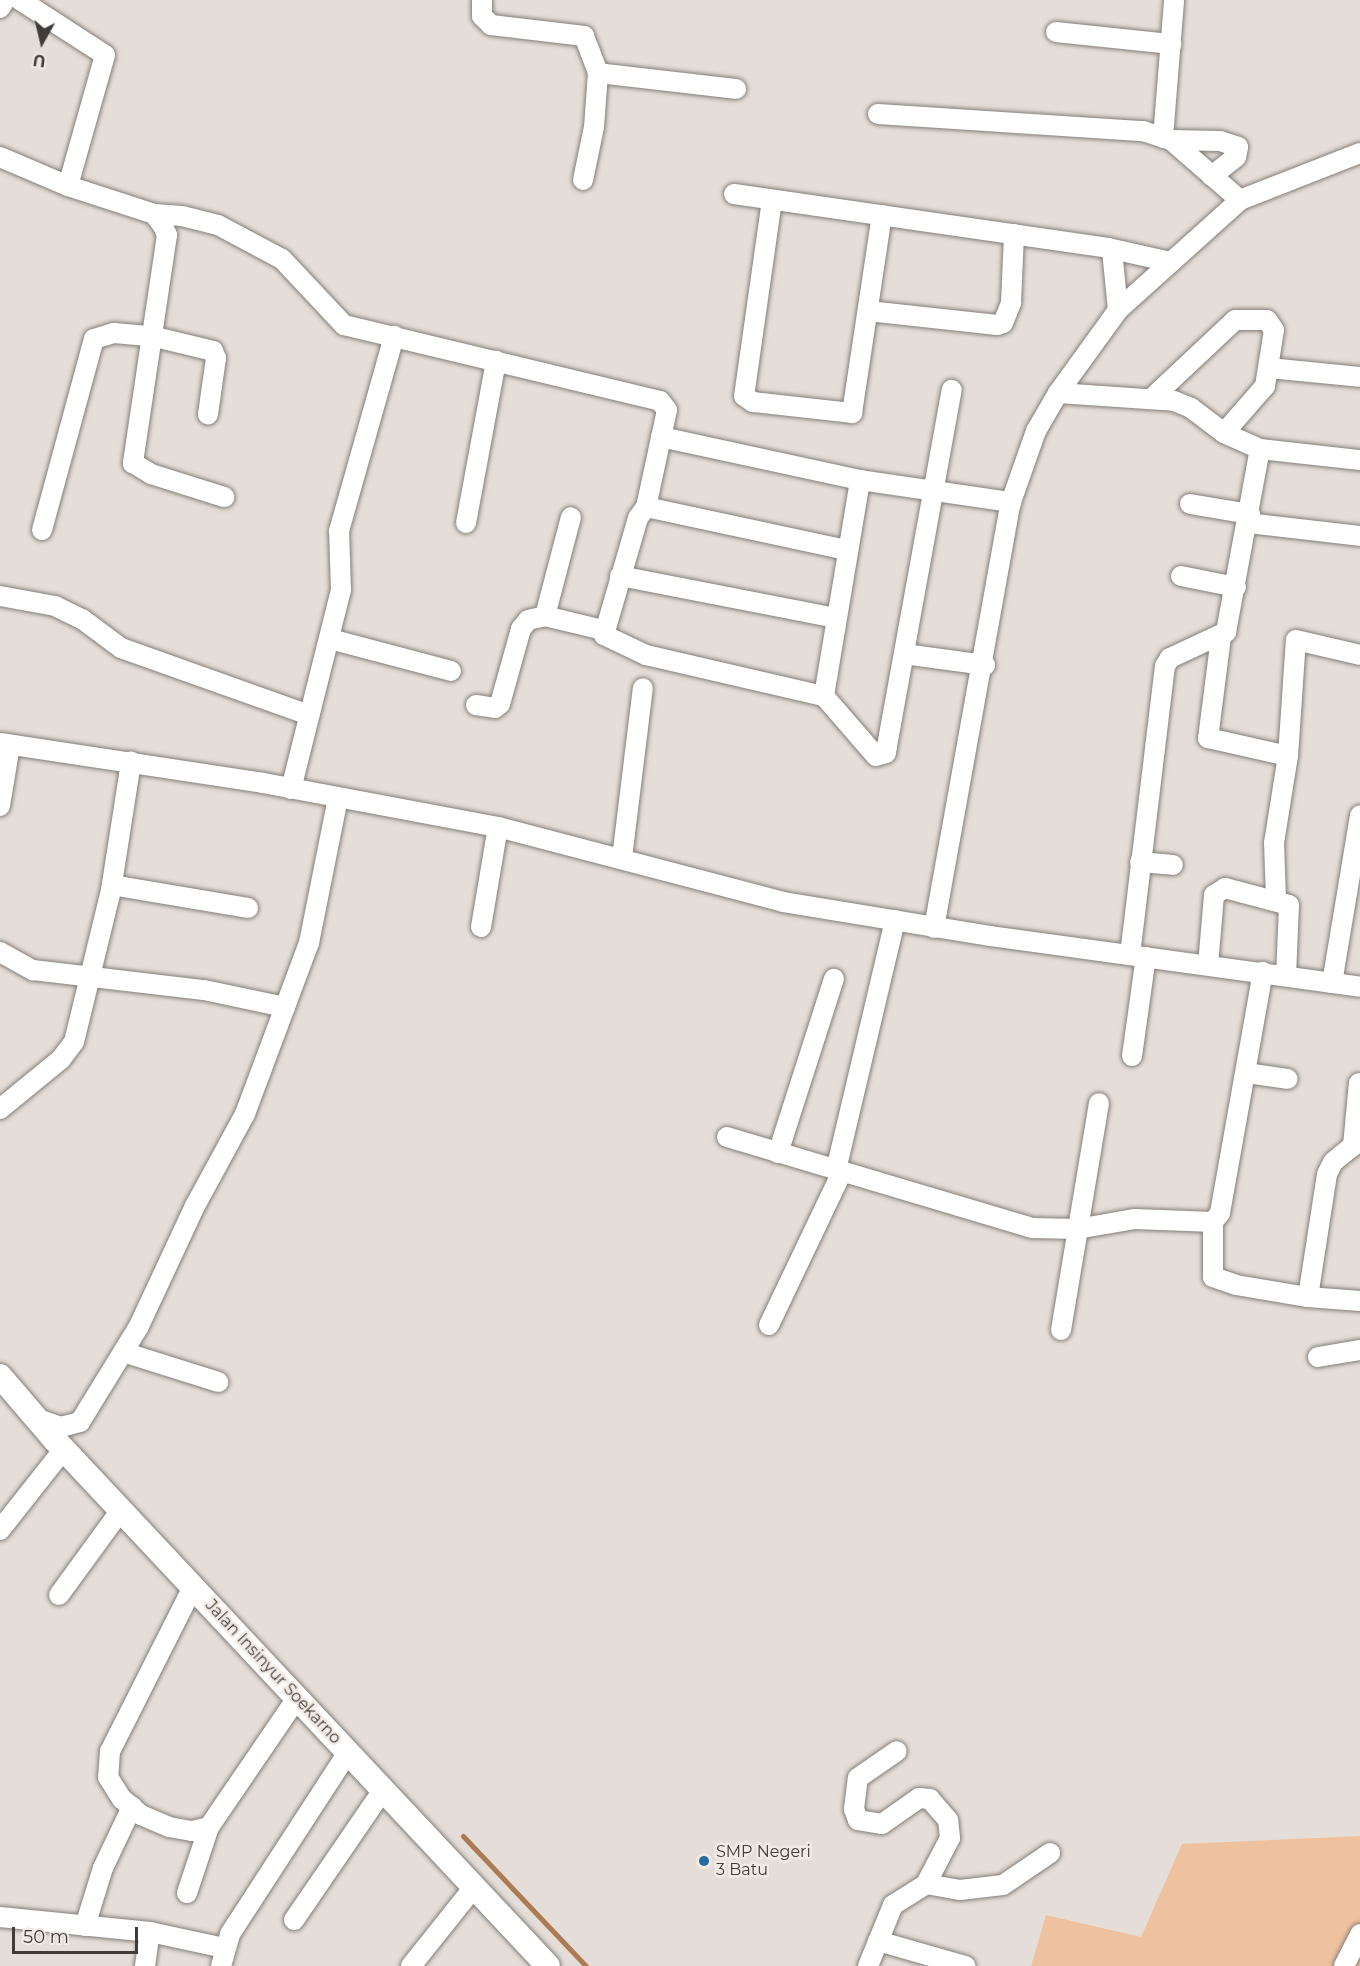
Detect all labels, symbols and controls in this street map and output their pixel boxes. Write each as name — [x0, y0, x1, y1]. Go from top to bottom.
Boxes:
north arrow — [12, 12, 72, 72]
text: U — [32, 50, 47, 71]
street label: Jalan Insinyur Soekarno — [201, 1596, 345, 1748]
place label: SMP Negeri 3 Batu — [716, 1842, 811, 1880]
marker: SMP Negeri 3 Batu — [697, 1854, 711, 1868]
scale bar — [15, 1915, 141, 1953]
text: 50 m — [23, 1926, 69, 1948]

